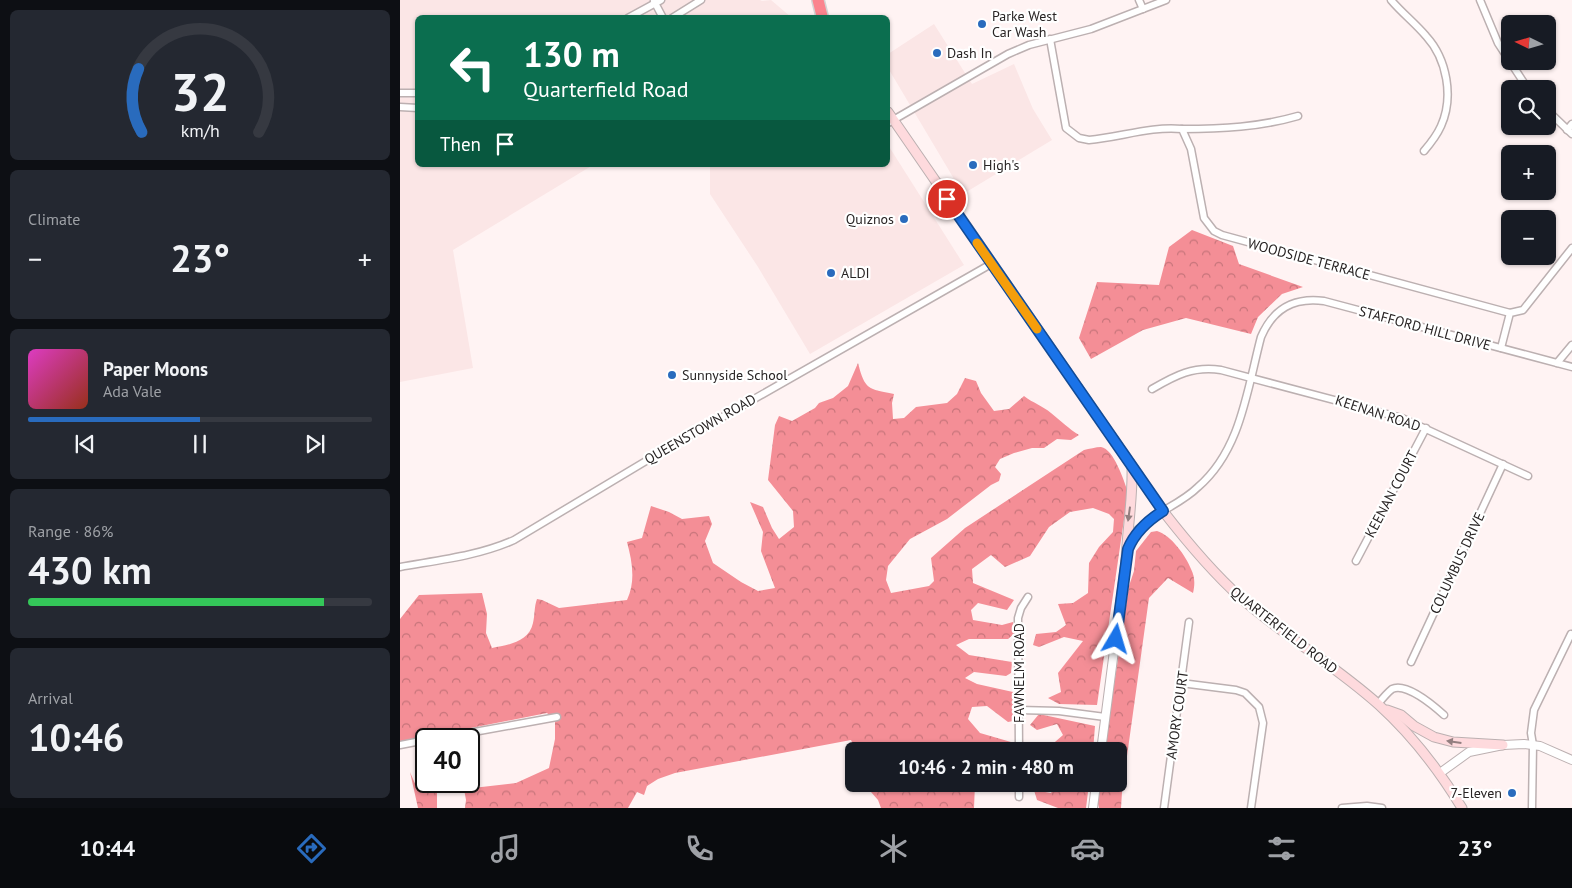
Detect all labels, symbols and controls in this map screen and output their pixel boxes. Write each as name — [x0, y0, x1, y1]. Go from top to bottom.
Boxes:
place label: Parke West Car Wash — [992, 7, 1057, 41]
north arrow — [1501, 15, 1556, 70]
map controls — [1501, 15, 1556, 265]
marker: Parke West Car Wash — [976, 18, 988, 30]
text: 130 m — [523, 31, 620, 77]
icon: left — [440, 35, 505, 100]
place label: Dash In — [947, 44, 992, 62]
marker: Dash In — [931, 47, 943, 59]
text: 32 — [171, 58, 229, 125]
text: Quarterfield Road — [523, 75, 689, 103]
button: search — [1501, 80, 1556, 135]
text: km/h — [180, 119, 220, 142]
icon: arrive — [491, 130, 519, 158]
text: Then — [440, 132, 481, 156]
button: + — [1501, 145, 1556, 200]
place label: High's — [983, 156, 1020, 174]
marker: High's — [967, 159, 979, 171]
pin — [926, 178, 968, 220]
icon: arrive — [933, 185, 961, 213]
text: Climate — [28, 209, 80, 229]
place label: Quiznos — [846, 210, 894, 228]
button: − — [1501, 210, 1556, 265]
marker: Quiznos — [898, 213, 910, 225]
text: 23° — [170, 233, 230, 282]
street label: WOODSIDE TERRACE — [1246, 234, 1372, 284]
text: − — [28, 240, 42, 277]
text: + — [358, 240, 372, 277]
place label: ALDI — [841, 264, 870, 282]
marker: ALDI — [825, 267, 837, 279]
street label: STAFFORD HILL DRIVE — [1357, 302, 1493, 354]
text: Paper Moons — [103, 357, 208, 381]
place label: Sunnyside School — [682, 366, 787, 384]
marker: Sunnyside School — [666, 369, 678, 381]
text: Ada Vale — [103, 381, 162, 401]
street label: QUEENSTOWN ROAD — [641, 390, 759, 468]
street label: KEENAN ROAD — [1333, 391, 1423, 435]
icon: previous — [71, 430, 99, 458]
icon: pause — [186, 430, 214, 458]
icon: next — [301, 430, 329, 458]
street label: KEENAN COURT — [1361, 447, 1422, 541]
one-way arrow — [1125, 506, 1133, 522]
street label: COLUMBUS DRIVE — [1426, 509, 1488, 617]
text: Range · 86% — [28, 521, 113, 541]
text: 430 km — [28, 545, 152, 594]
street label: QUARTERFIELD ROAD — [1227, 583, 1341, 677]
position arrow — [1089, 612, 1141, 664]
street label: FAWNELM ROAD — [1010, 623, 1028, 723]
street label: AMORY COURT — [1162, 669, 1192, 760]
text: Arrival — [28, 688, 73, 708]
text: 10:46 — [28, 712, 124, 761]
speed limit sign: 40 — [415, 728, 480, 793]
one-way arrow — [1446, 738, 1462, 746]
text: 10:46 · 2 min · 480 m — [898, 755, 1074, 779]
place label: 7-Eleven — [1450, 784, 1502, 802]
marker: 7-Eleven — [1506, 787, 1518, 799]
icon: directions — [294, 831, 329, 866]
icon: music — [488, 831, 523, 866]
icon: phone — [682, 831, 717, 866]
icon: climate — [876, 831, 911, 866]
icon: car — [1070, 831, 1105, 866]
icon: filters — [1264, 831, 1299, 866]
text: 10:44 — [79, 834, 135, 862]
text: 23° — [1458, 834, 1492, 862]

